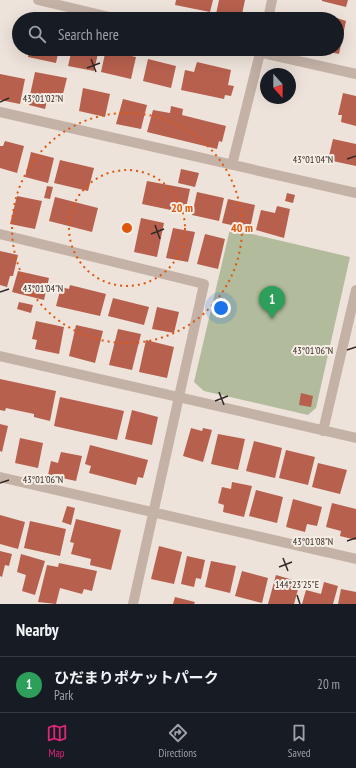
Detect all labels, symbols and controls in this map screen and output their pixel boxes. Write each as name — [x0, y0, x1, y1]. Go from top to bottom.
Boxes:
search box — [12, 12, 344, 56]
icon: search — [26, 23, 48, 45]
text: Search here — [58, 25, 119, 44]
north arrow — [260, 68, 296, 104]
text: 43°01'02"N — [23, 92, 63, 105]
text: 43°01'04"N — [293, 153, 333, 166]
text: 20 m — [171, 200, 193, 215]
text: 40 m — [231, 220, 253, 235]
centre of rings — [120, 221, 134, 235]
text: 43°01'04"N — [23, 282, 63, 295]
pin: 1 — [259, 286, 285, 319]
your location — [211, 298, 231, 318]
text: 43°01'06"N — [293, 344, 333, 357]
text: 43°01'06"N — [23, 473, 63, 486]
text: 43°01'08"N — [293, 535, 333, 548]
text: 144°23'25"E — [275, 578, 319, 591]
text: Nearby — [16, 619, 59, 641]
text: ひだまりポケットパーク — [54, 668, 219, 687]
text: 1 — [26, 676, 32, 693]
text: 20 m — [317, 676, 340, 693]
text: Park — [54, 687, 73, 704]
tab: Map — [46, 722, 68, 760]
tab: Directions — [159, 722, 197, 760]
tab: Saved — [288, 722, 310, 760]

